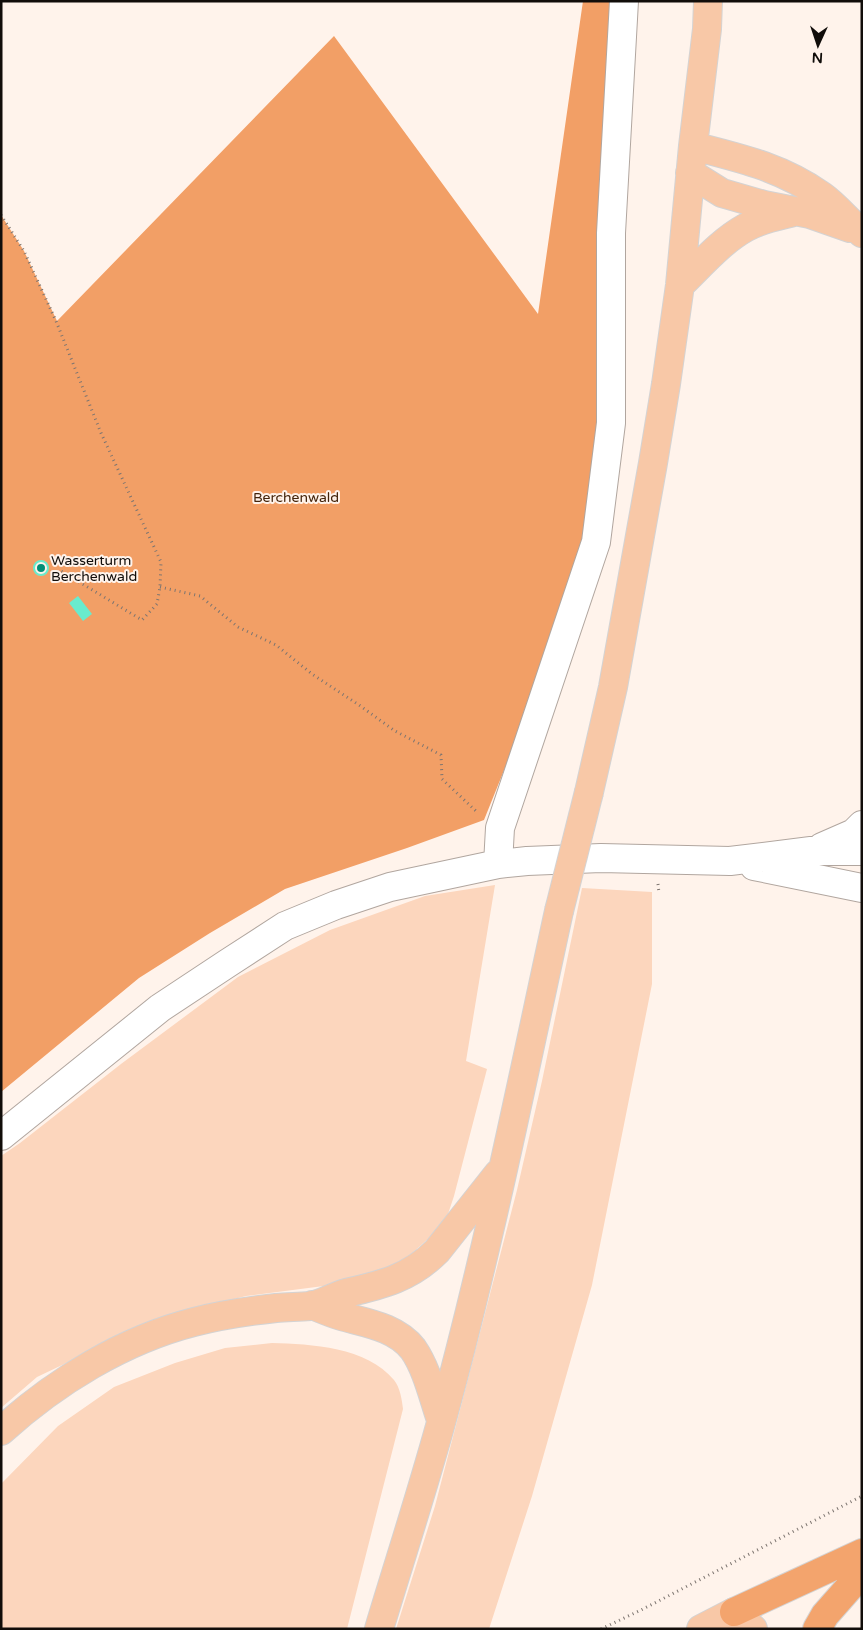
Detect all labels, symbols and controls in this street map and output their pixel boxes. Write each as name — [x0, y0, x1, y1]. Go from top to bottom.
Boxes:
north arrow — [793, 20, 843, 70]
text: N — [811, 49, 823, 66]
park label: Berchenwald — [253, 489, 339, 506]
place label: Wasserturm Berchenwald — [51, 552, 137, 585]
marker: Wasserturm Berchenwald — [35, 562, 47, 574]

